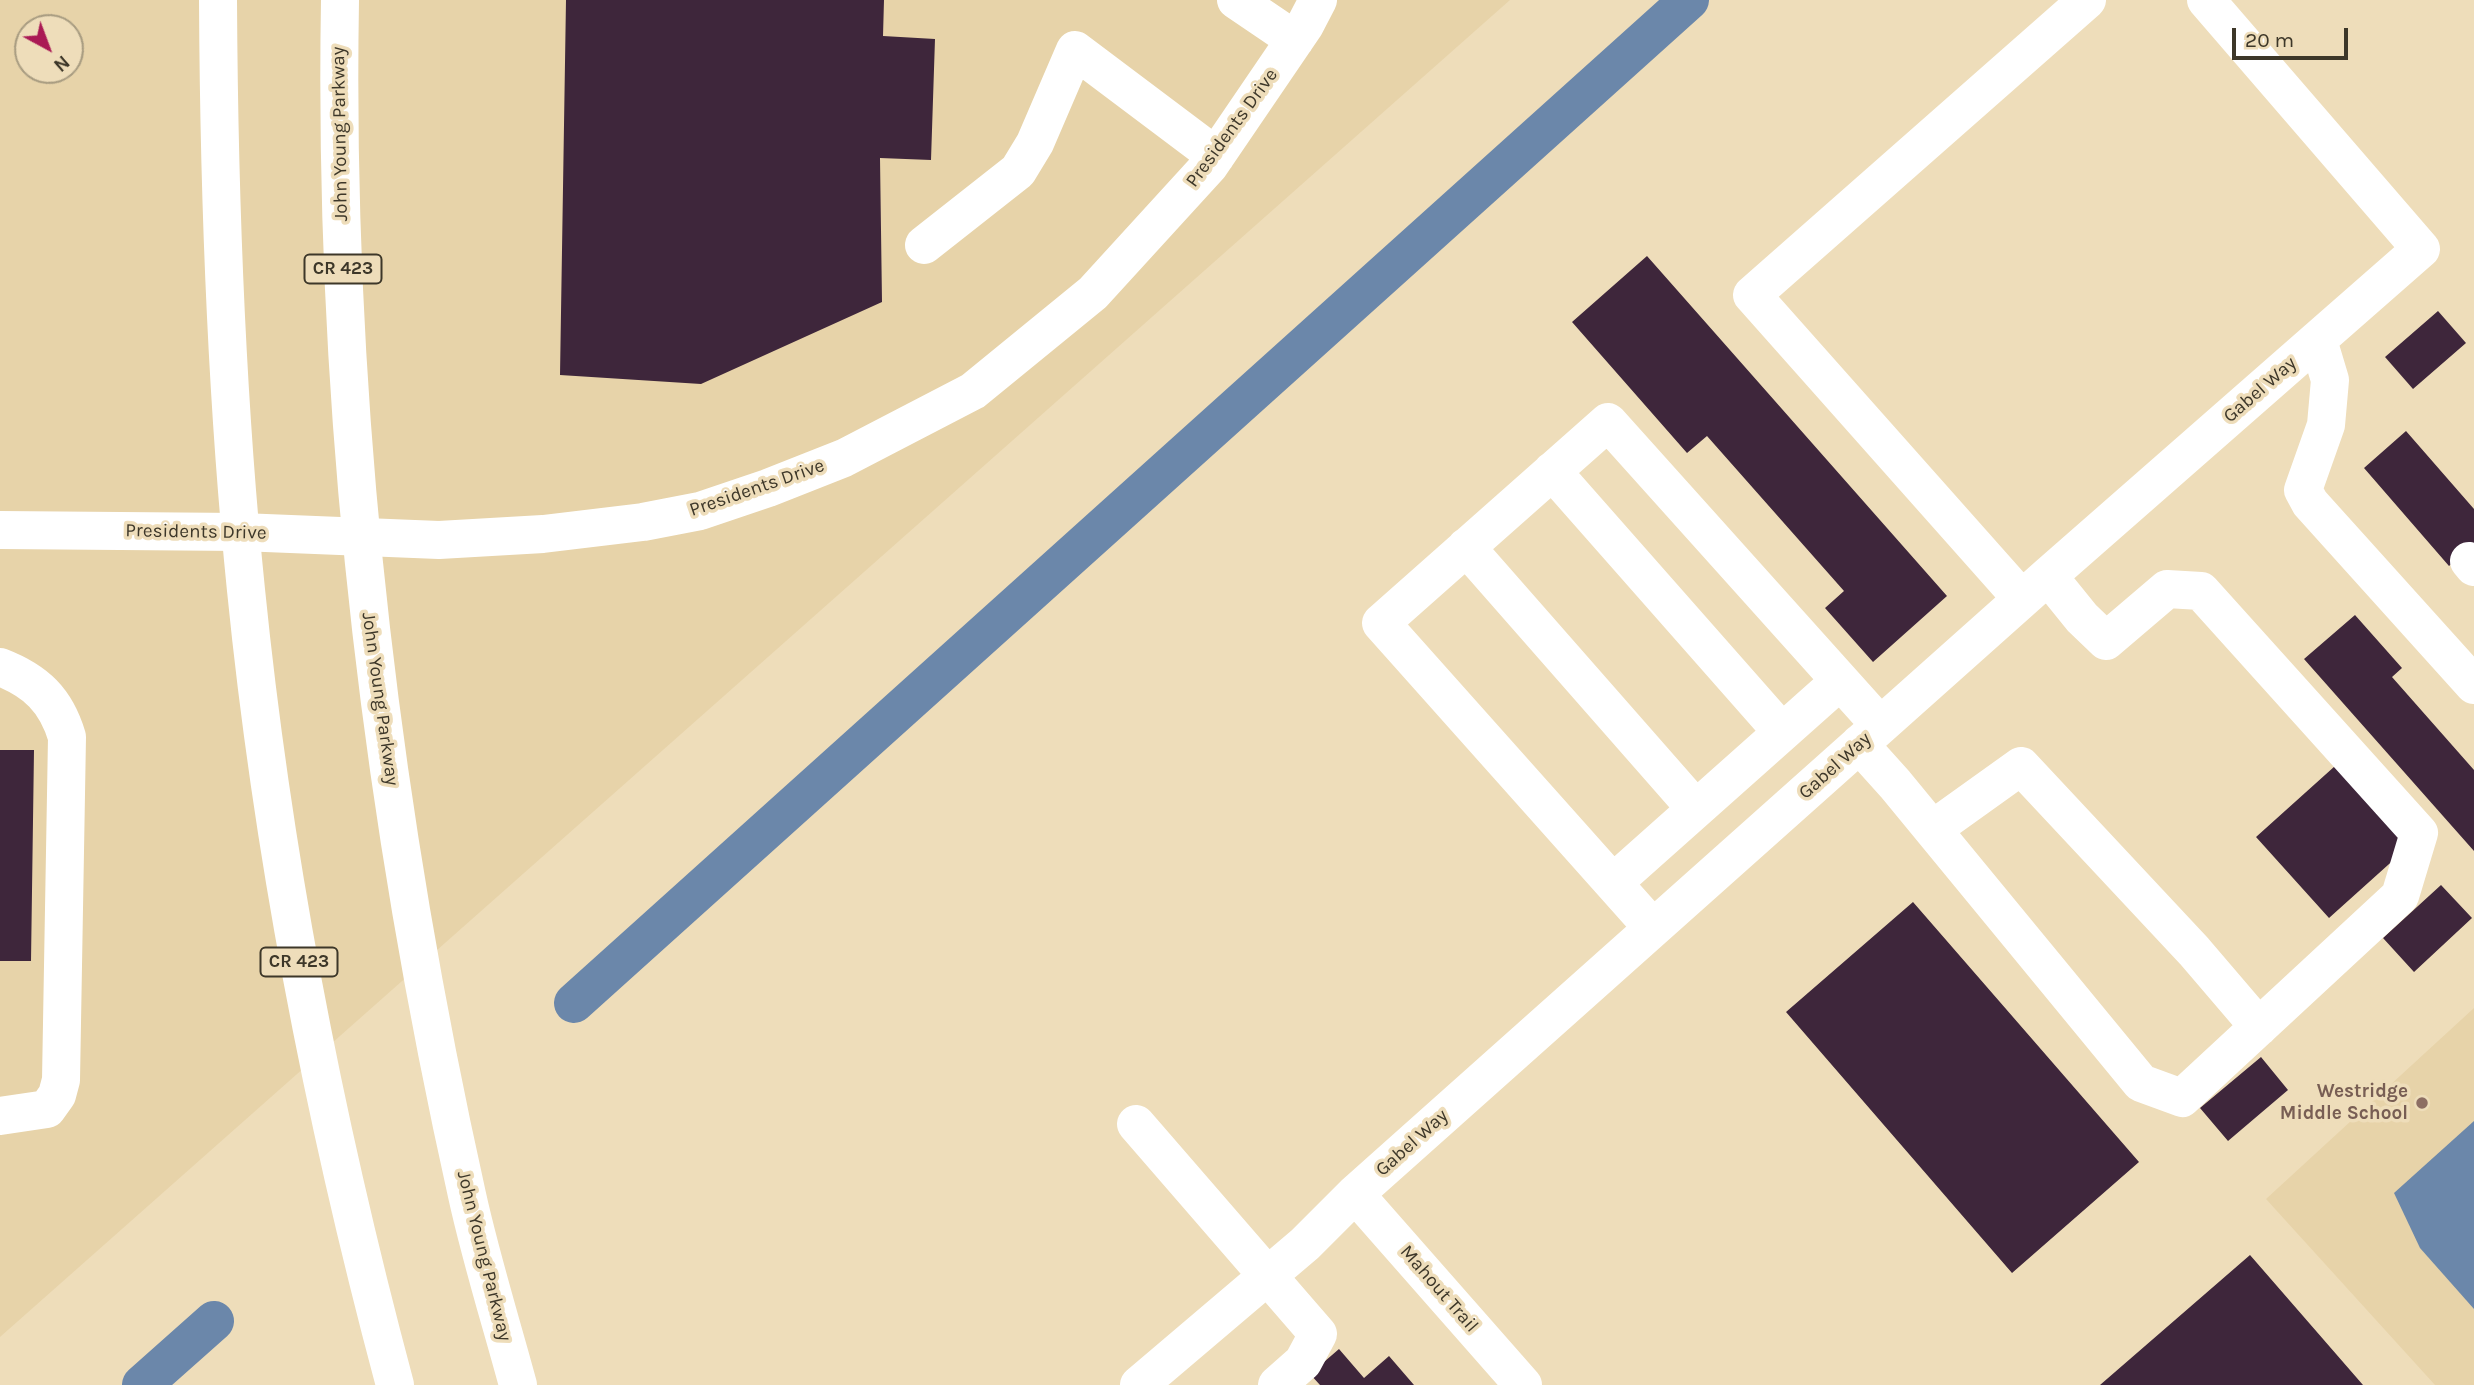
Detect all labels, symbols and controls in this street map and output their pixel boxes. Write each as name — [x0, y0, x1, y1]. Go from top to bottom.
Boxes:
north arrow — [14, 14, 84, 84]
scale bar — [2236, 14, 2352, 58]
text: 20 m — [2245, 28, 2294, 52]
street label: John Young Parkway — [327, 46, 353, 222]
text: N — [49, 51, 74, 76]
street label: Presidents Drive — [1181, 64, 1283, 192]
road number: CR 423 — [304, 255, 382, 284]
street label: Gabel Way — [2219, 352, 2301, 428]
street label: Presidents Drive — [686, 454, 828, 522]
street label: Presidents Drive — [125, 519, 267, 545]
street label: John Young Parkway — [357, 611, 403, 787]
street label: Gabel Way — [1794, 728, 1876, 804]
road number: CR 423 — [260, 947, 338, 976]
place label: Westridge Middle School — [2280, 1081, 2408, 1125]
marker: Westridge Middle School — [2414, 1095, 2430, 1111]
street label: Gabel Way — [1371, 1105, 1453, 1181]
street label: John Young Parkway — [452, 1168, 516, 1344]
street label: Mahout Trail — [1395, 1241, 1483, 1337]

